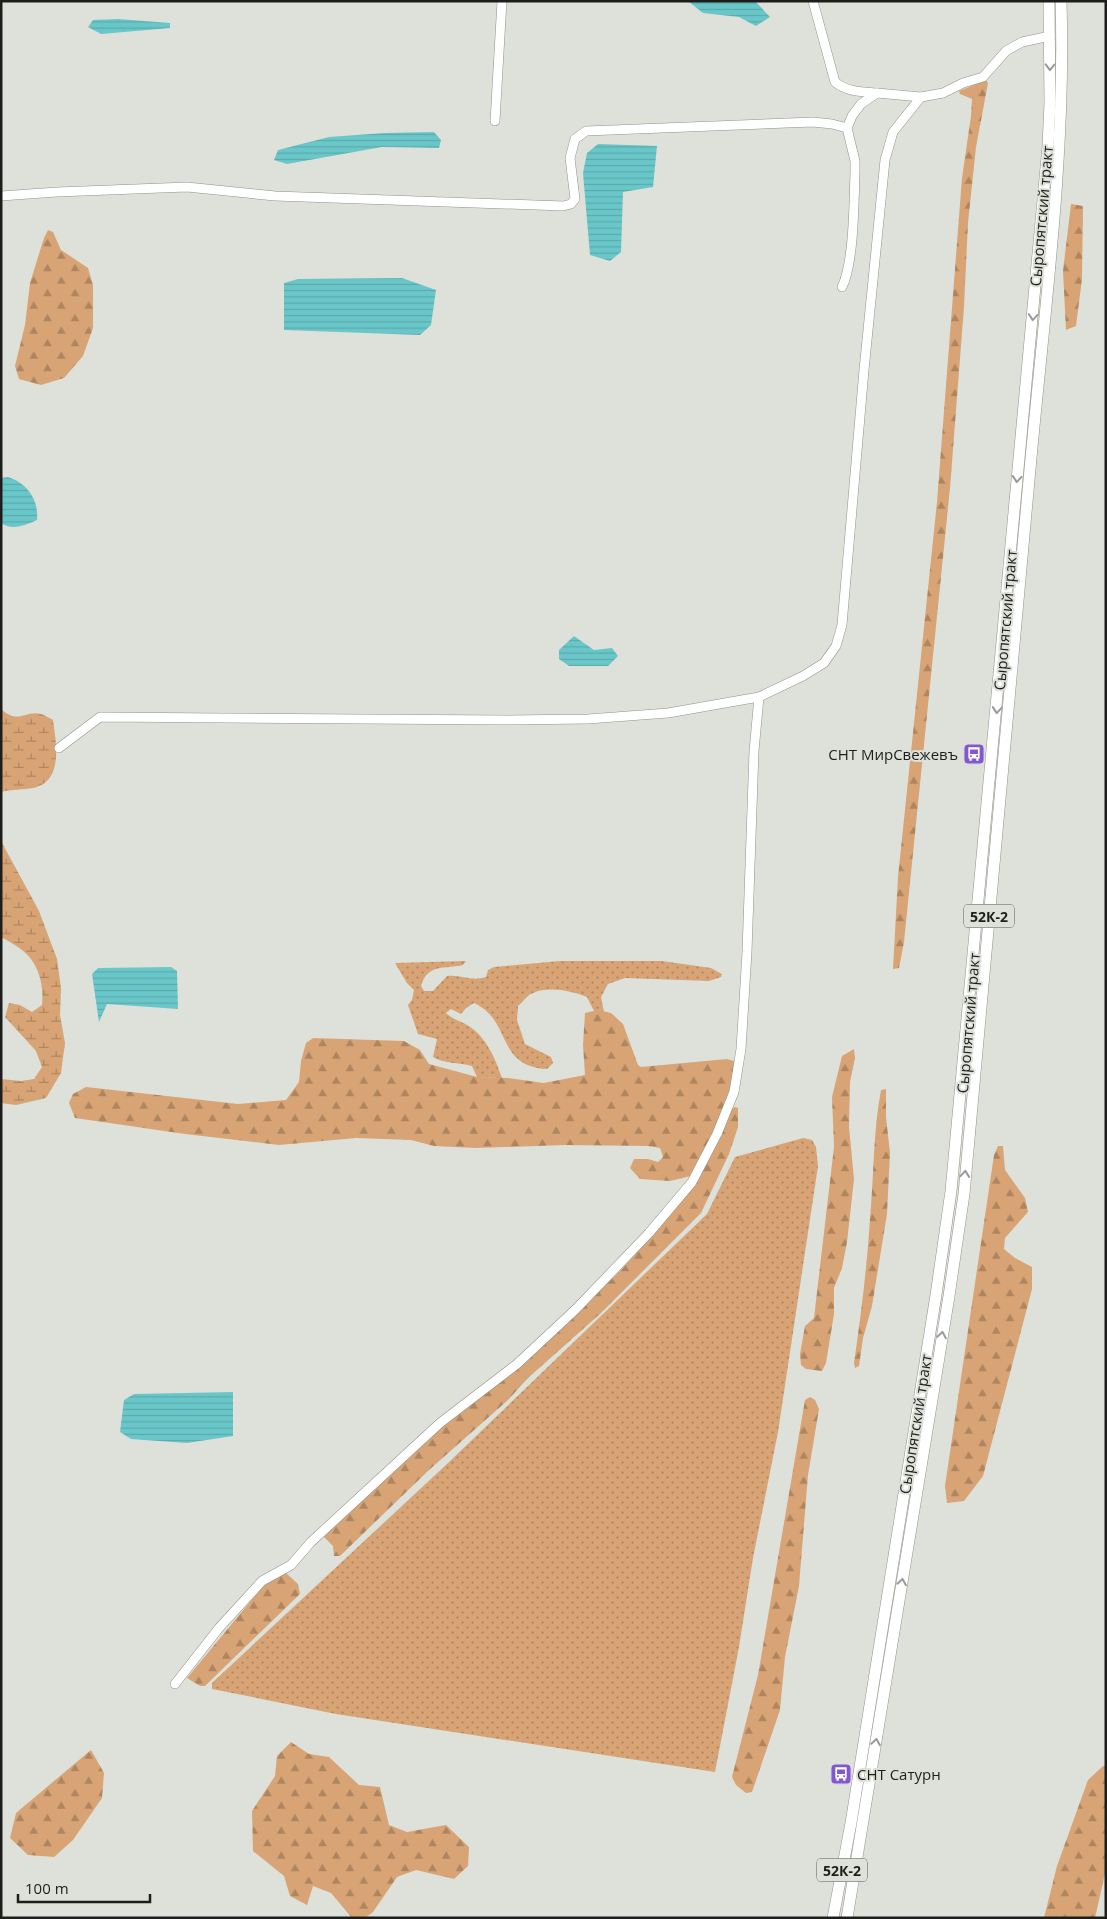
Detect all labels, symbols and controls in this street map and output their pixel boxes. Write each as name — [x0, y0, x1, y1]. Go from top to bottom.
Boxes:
one-way arrow — [1045, 64, 1055, 72]
street label: Сыропятский тракт — [1025, 145, 1057, 287]
one-way arrow — [1027, 313, 1038, 321]
one-way arrow — [1012, 475, 1023, 483]
street label: Сыропятский тракт — [989, 549, 1021, 691]
one-way arrow — [992, 706, 1003, 714]
bus stop icon: СНТ МирСвежевъ — [962, 742, 986, 766]
place label: СНТ МирСвежевъ — [828, 744, 958, 764]
road number: 52К-2 — [964, 904, 1014, 928]
street label: Сыропятский тракт — [952, 952, 984, 1094]
one-way arrow — [960, 1170, 971, 1178]
one-way arrow — [937, 1331, 947, 1339]
street label: Сыропятский тракт — [894, 1353, 936, 1495]
one-way arrow — [896, 1577, 907, 1585]
one-way arrow — [870, 1738, 880, 1747]
bus stop icon: СНТ Сатурн — [829, 1762, 853, 1786]
place label: СНТ Сатурн — [857, 1764, 941, 1784]
road number: 52К-2 — [817, 1858, 867, 1882]
scale bar — [18, 1872, 150, 1904]
text: 100 m — [25, 1878, 69, 1898]

